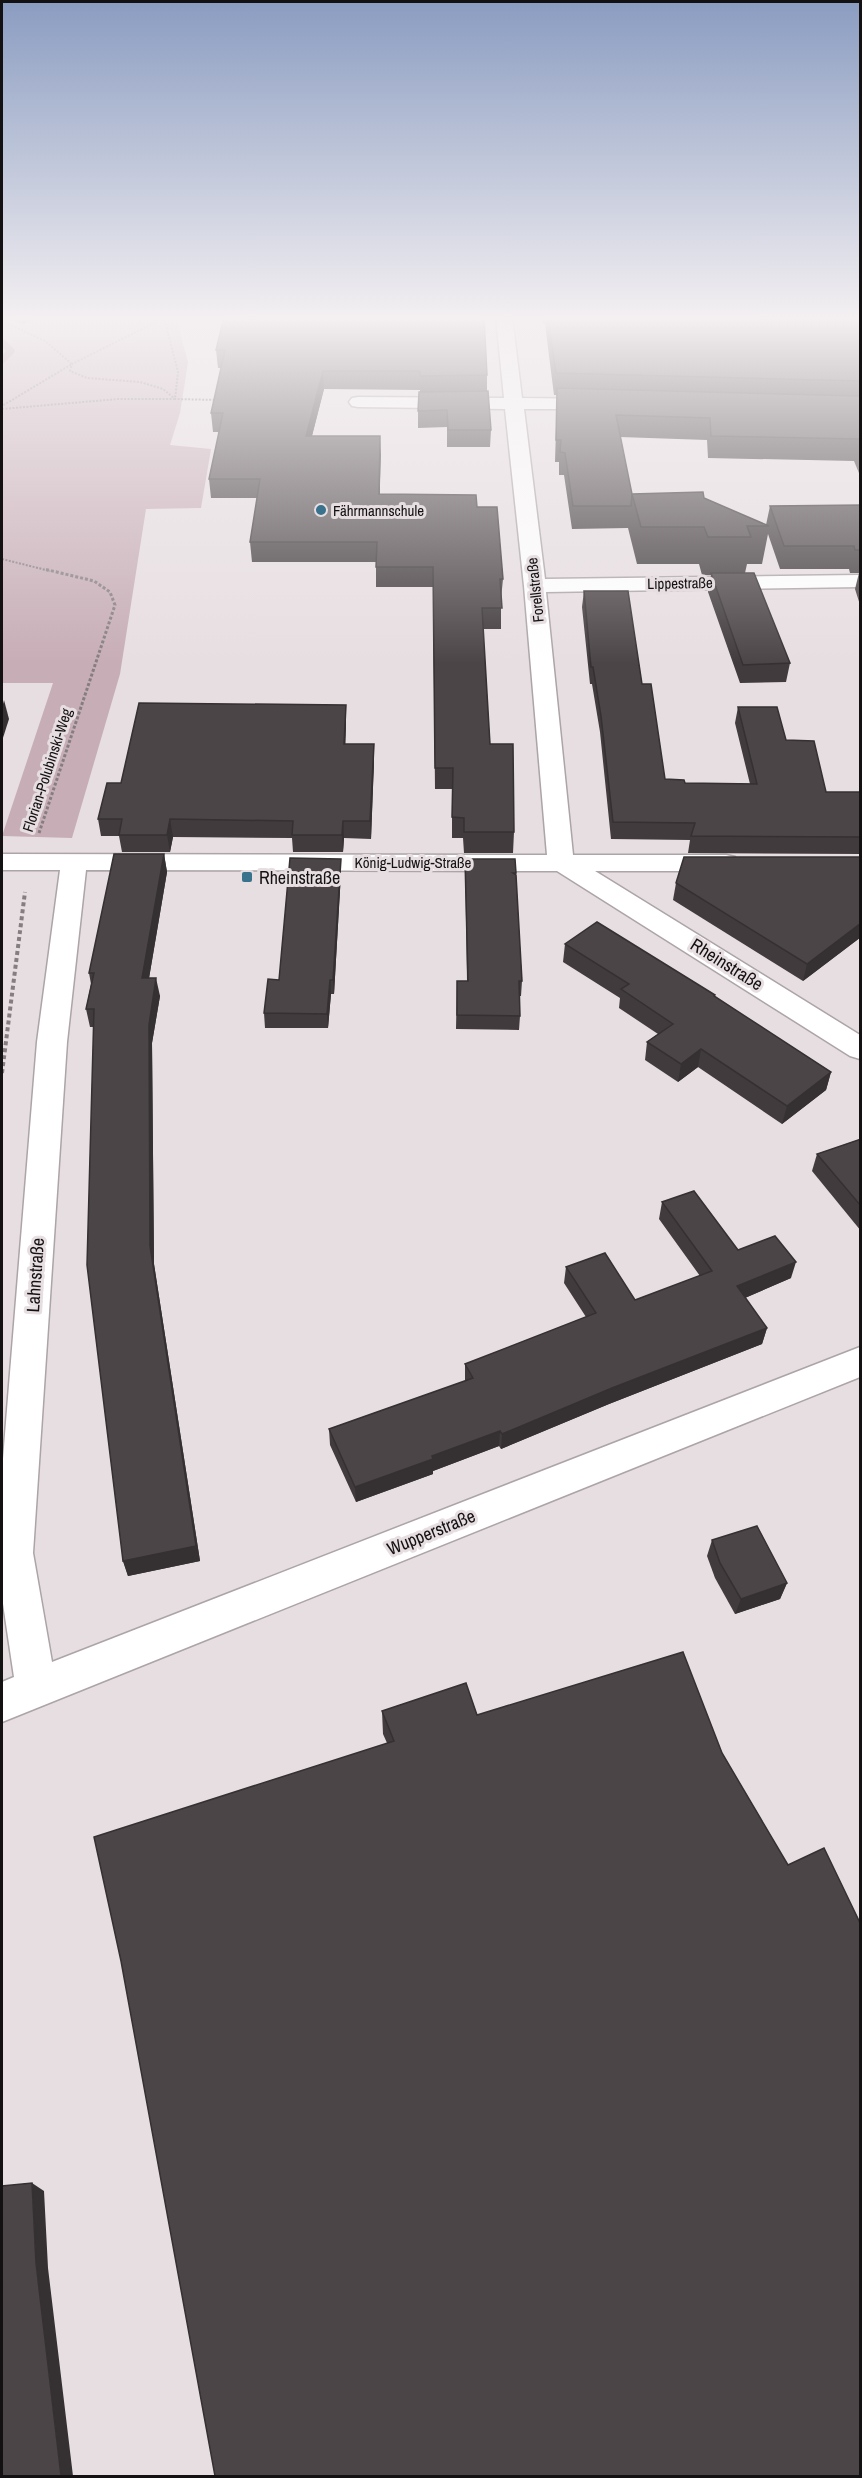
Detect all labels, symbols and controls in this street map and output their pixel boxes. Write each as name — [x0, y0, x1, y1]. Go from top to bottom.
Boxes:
place label: Fährmannschule — [333, 500, 424, 521]
marker: Fährmannschule — [314, 503, 328, 517]
street label: Forellstraße — [521, 556, 549, 623]
street label: Lippestraße — [647, 572, 713, 594]
street label: Florian-Polubinski-Weg — [17, 705, 77, 835]
street label: König-Ludwig-Straße — [355, 852, 472, 873]
place label: Rheinstraße — [259, 865, 340, 890]
marker: Rheinstraße — [240, 870, 254, 884]
street label: Rheinstraße — [686, 932, 768, 996]
street label: Lahnstraße — [20, 1237, 50, 1313]
street label: Wupperstraße — [383, 1503, 479, 1561]

